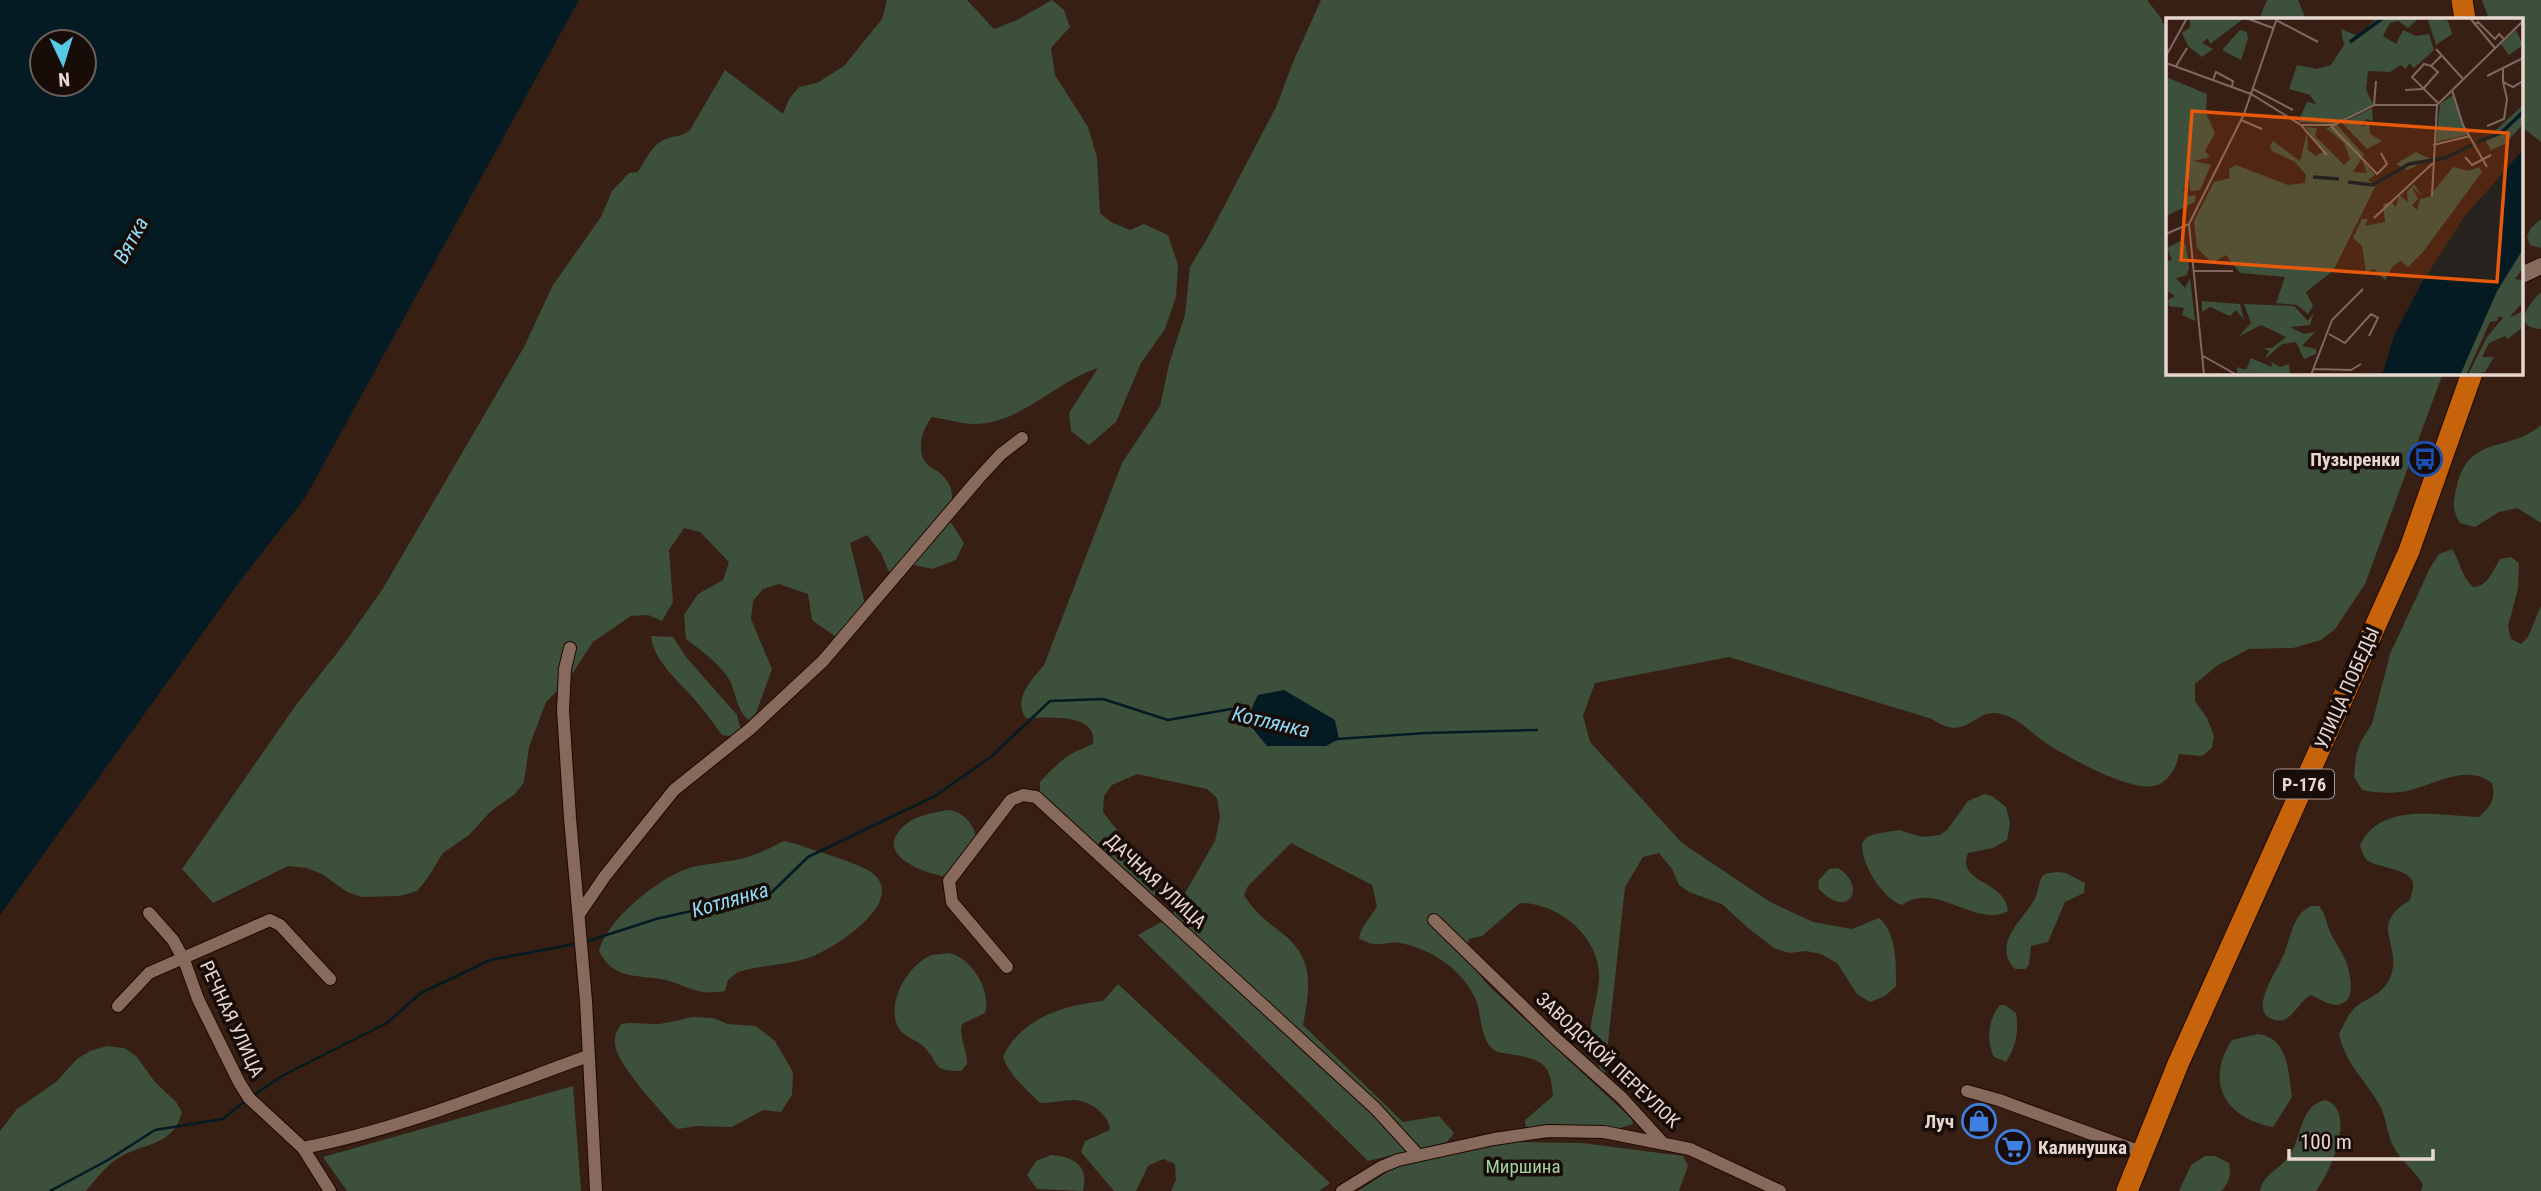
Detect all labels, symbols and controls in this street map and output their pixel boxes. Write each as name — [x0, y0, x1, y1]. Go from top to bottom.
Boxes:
inset map — [2166, 18, 2524, 374]
north arrow — [28, 28, 98, 98]
text: N — [58, 68, 71, 91]
water label: Вятка — [109, 213, 153, 267]
bus stop icon: Пузыренки — [2406, 440, 2444, 478]
place label: Пузыренки — [2310, 448, 2400, 471]
street label: УЛИЦА ПОБЕДЫ — [2310, 623, 2384, 753]
water label: Котлянка — [1230, 701, 1312, 743]
road number: Р-176 — [2274, 770, 2334, 798]
street label: ДАЧНАЯ УЛИЦА — [1101, 829, 1211, 933]
water label: Котлянка — [689, 878, 771, 922]
street label: РЕЧНАЯ УЛИЦА — [195, 957, 269, 1081]
street label: ЗАВОДСКОЙ ПЕРЕУЛОК — [1531, 987, 1685, 1133]
shop icon: Луч — [1960, 1102, 1998, 1140]
place label: Луч — [1925, 1110, 1954, 1133]
scale bar — [2289, 1118, 2432, 1162]
supermarket icon: Калинушка — [1994, 1128, 2032, 1166]
text: 100 m — [2300, 1130, 2352, 1154]
place label: Калинушка — [2038, 1136, 2127, 1159]
park label: Миршина — [1485, 1155, 1561, 1178]

